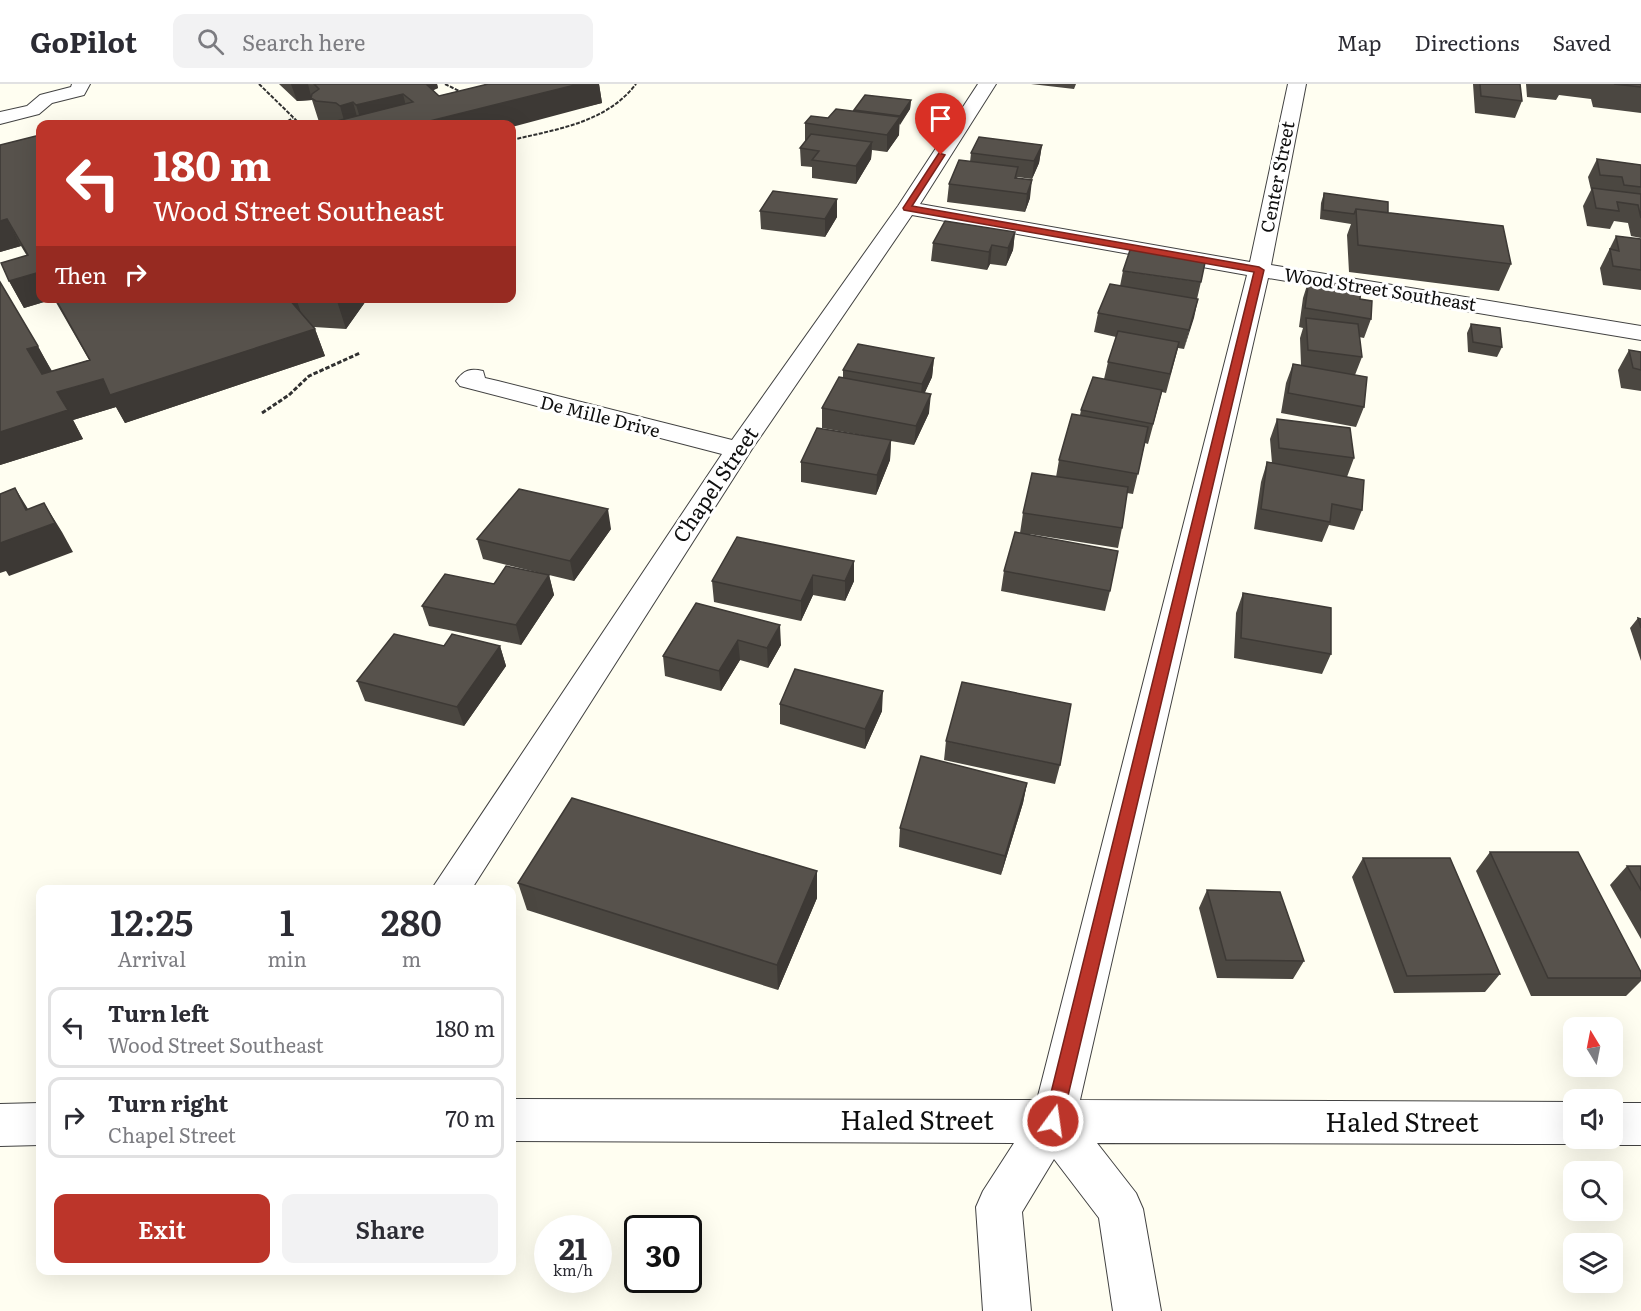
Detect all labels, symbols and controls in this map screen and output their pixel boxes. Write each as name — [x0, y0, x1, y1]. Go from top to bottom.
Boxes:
search box — [173, 14, 593, 68]
text: GoPilot — [30, 20, 137, 62]
icon: search — [194, 25, 227, 58]
text: Search here — [242, 25, 365, 58]
text: Map — [1337, 26, 1382, 57]
text: Directions — [1415, 26, 1520, 57]
text: Saved — [1553, 26, 1611, 57]
pin — [915, 93, 966, 155]
icon: arrive — [924, 102, 957, 135]
street label: Center Street — [1252, 118, 1301, 235]
text: 180 m — [153, 132, 271, 194]
icon: left — [54, 144, 132, 222]
text: Wood Street Southeast — [153, 189, 444, 229]
text: Then — [54, 258, 107, 291]
icon: right — [119, 258, 152, 291]
street label: Wood Street Southeast — [1282, 260, 1479, 317]
street label: De Mille Drive — [538, 388, 663, 443]
street label: Chapel Street — [664, 419, 765, 548]
text: 12:25 — [110, 894, 193, 947]
text: 1 — [280, 894, 294, 947]
text: 280 — [381, 894, 442, 947]
text: Arrival — [118, 943, 186, 973]
text: min — [267, 943, 307, 973]
text: m — [402, 943, 421, 973]
text: Turn left — [108, 996, 209, 1029]
icon: left — [57, 1011, 90, 1044]
text: 180 m — [435, 1011, 495, 1044]
north arrow — [1563, 1017, 1623, 1077]
map controls — [1563, 1017, 1623, 1293]
text: Wood Street Southeast — [108, 1029, 324, 1059]
text: Turn right — [108, 1086, 228, 1119]
position arrow — [1021, 1089, 1085, 1153]
button: sound — [1563, 1089, 1623, 1149]
street label: Haled Street — [840, 1099, 994, 1138]
icon: right — [57, 1101, 90, 1134]
text: 70 m — [445, 1101, 495, 1134]
street label: Haled Street — [1325, 1101, 1479, 1140]
text: Chapel Street — [108, 1119, 236, 1149]
button: search — [1563, 1161, 1623, 1221]
button: Exit — [54, 1194, 270, 1263]
button: Share — [282, 1194, 498, 1263]
speed limit sign: 30 — [624, 1215, 702, 1293]
text: 21 — [559, 1225, 587, 1269]
button: layers — [1563, 1233, 1623, 1293]
text: km/h — [553, 1258, 593, 1281]

